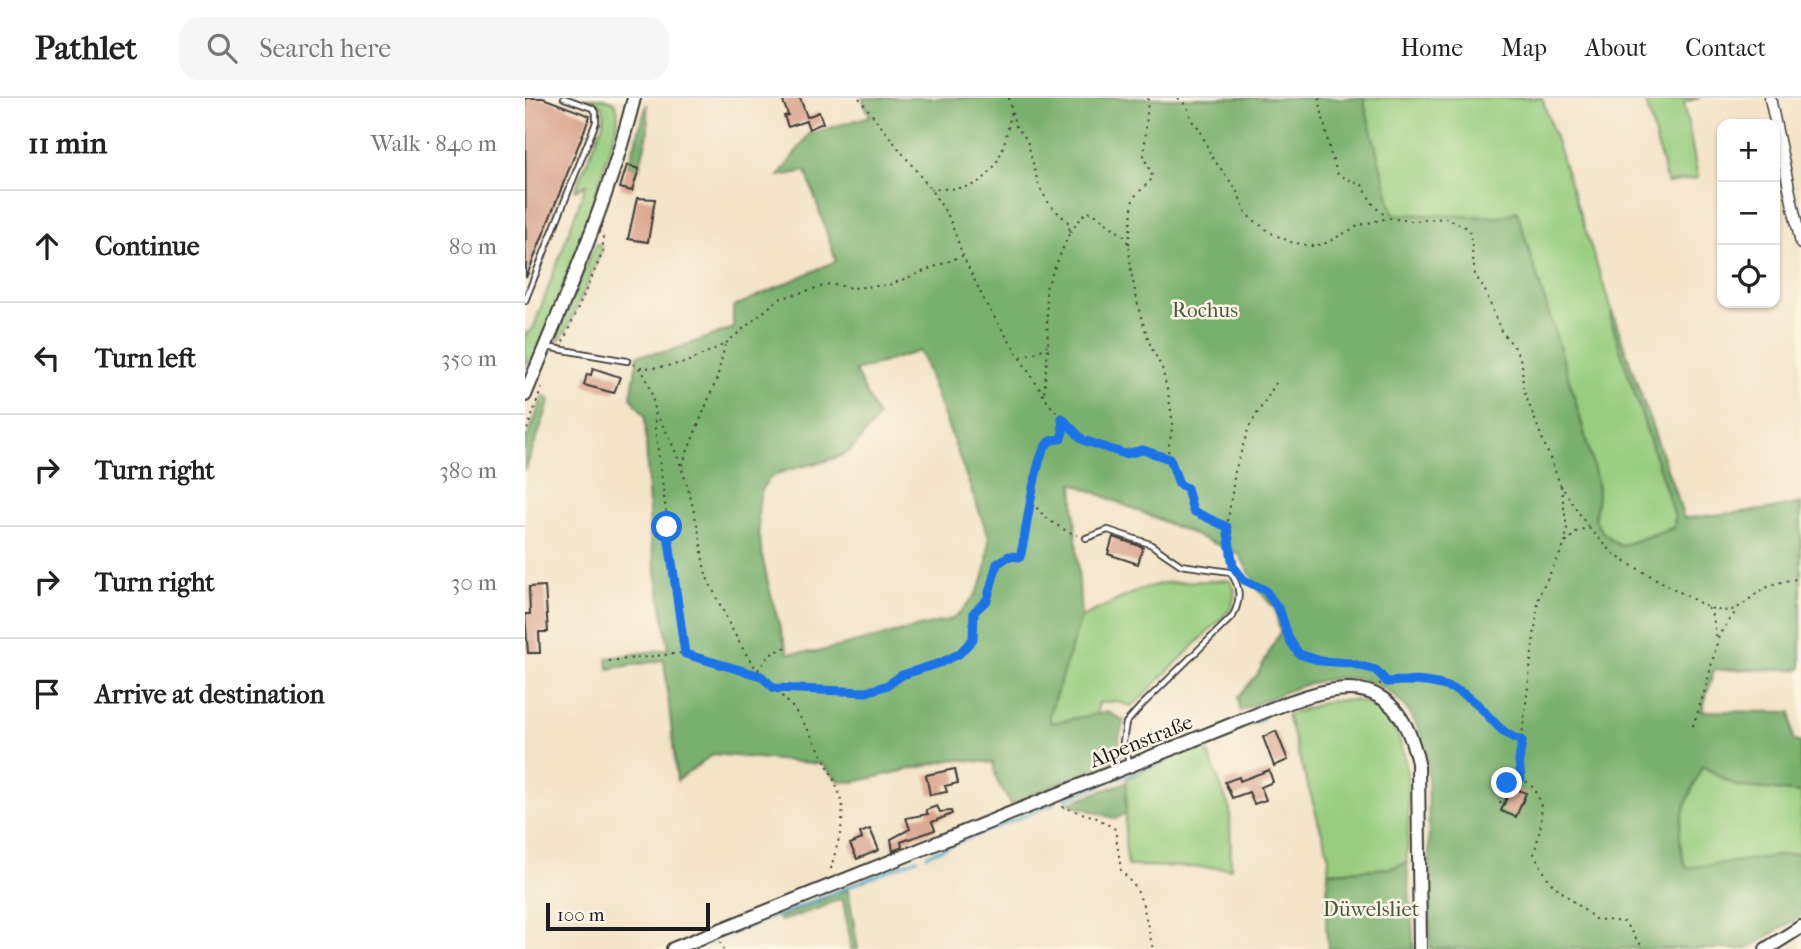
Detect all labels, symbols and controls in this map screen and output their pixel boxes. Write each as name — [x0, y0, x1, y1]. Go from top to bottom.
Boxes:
search box — [179, 17, 669, 80]
text: Pathlet — [35, 29, 137, 68]
icon: search — [203, 29, 241, 67]
text: Search here — [259, 33, 391, 64]
text: Home — [1401, 34, 1463, 62]
text: Map — [1501, 34, 1547, 62]
text: About — [1585, 34, 1647, 62]
text: Contact — [1685, 34, 1766, 62]
map controls — [1717, 119, 1780, 308]
button: + — [1717, 119, 1780, 182]
text: 11 min — [28, 126, 107, 161]
text: Walk · 840 m — [371, 130, 497, 157]
button: − — [1717, 182, 1780, 245]
icon: ahead — [28, 227, 66, 265]
text: Continue — [95, 231, 200, 262]
text: 80 m — [449, 233, 497, 260]
button: locate — [1717, 245, 1780, 308]
park label: Rochus — [1172, 298, 1238, 322]
icon: left — [28, 339, 66, 377]
text: Turn left — [95, 343, 196, 374]
text: 350 m — [441, 345, 497, 372]
icon: right — [28, 451, 66, 489]
text: Turn right — [95, 455, 215, 486]
text: 380 m — [439, 457, 497, 484]
route start — [651, 511, 682, 542]
icon: right — [28, 563, 66, 601]
text: Turn right — [95, 567, 215, 598]
text: 30 m — [451, 569, 497, 596]
icon: arrive — [28, 675, 66, 713]
text: Arrive at destination — [95, 679, 325, 710]
street label: Alpenstraße — [1085, 709, 1196, 773]
route end — [1491, 767, 1522, 798]
park label: Düwelsliet — [1323, 897, 1420, 921]
scale bar — [546, 900, 711, 932]
text: 100 m — [557, 904, 605, 926]

